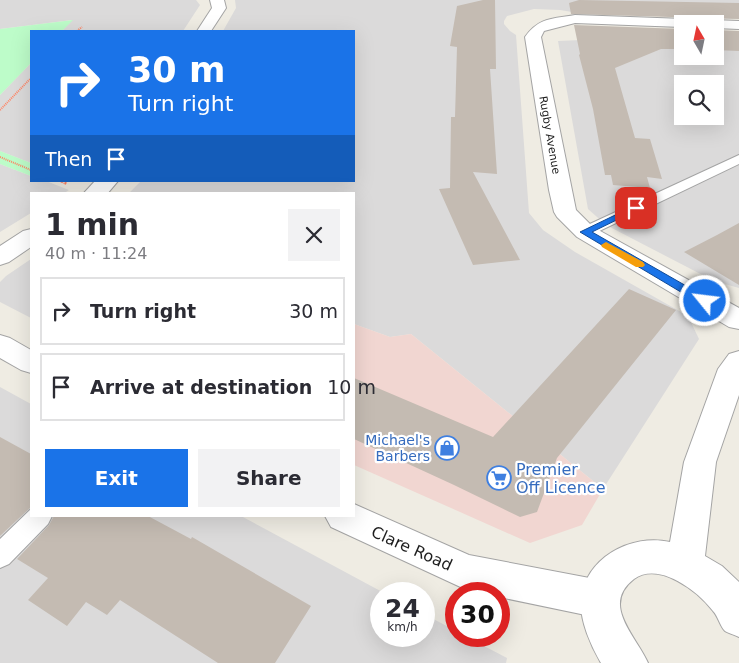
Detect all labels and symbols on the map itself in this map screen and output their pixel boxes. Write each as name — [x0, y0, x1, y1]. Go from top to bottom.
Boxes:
north arrow — [674, 15, 724, 65]
street label: Rugby Avenue — [536, 95, 563, 175]
pin — [615, 187, 657, 229]
position arrow — [678, 274, 730, 326]
place label: Michael's Barbers — [365, 432, 430, 464]
shop icon: Michael's Barbers — [434, 435, 460, 461]
place label: Premier Off Licence — [516, 460, 605, 497]
supermarket icon: Premier Off Licence — [486, 465, 512, 491]
street label: Clare Road — [368, 522, 455, 575]
speed limit sign: 30 — [445, 582, 510, 647]

